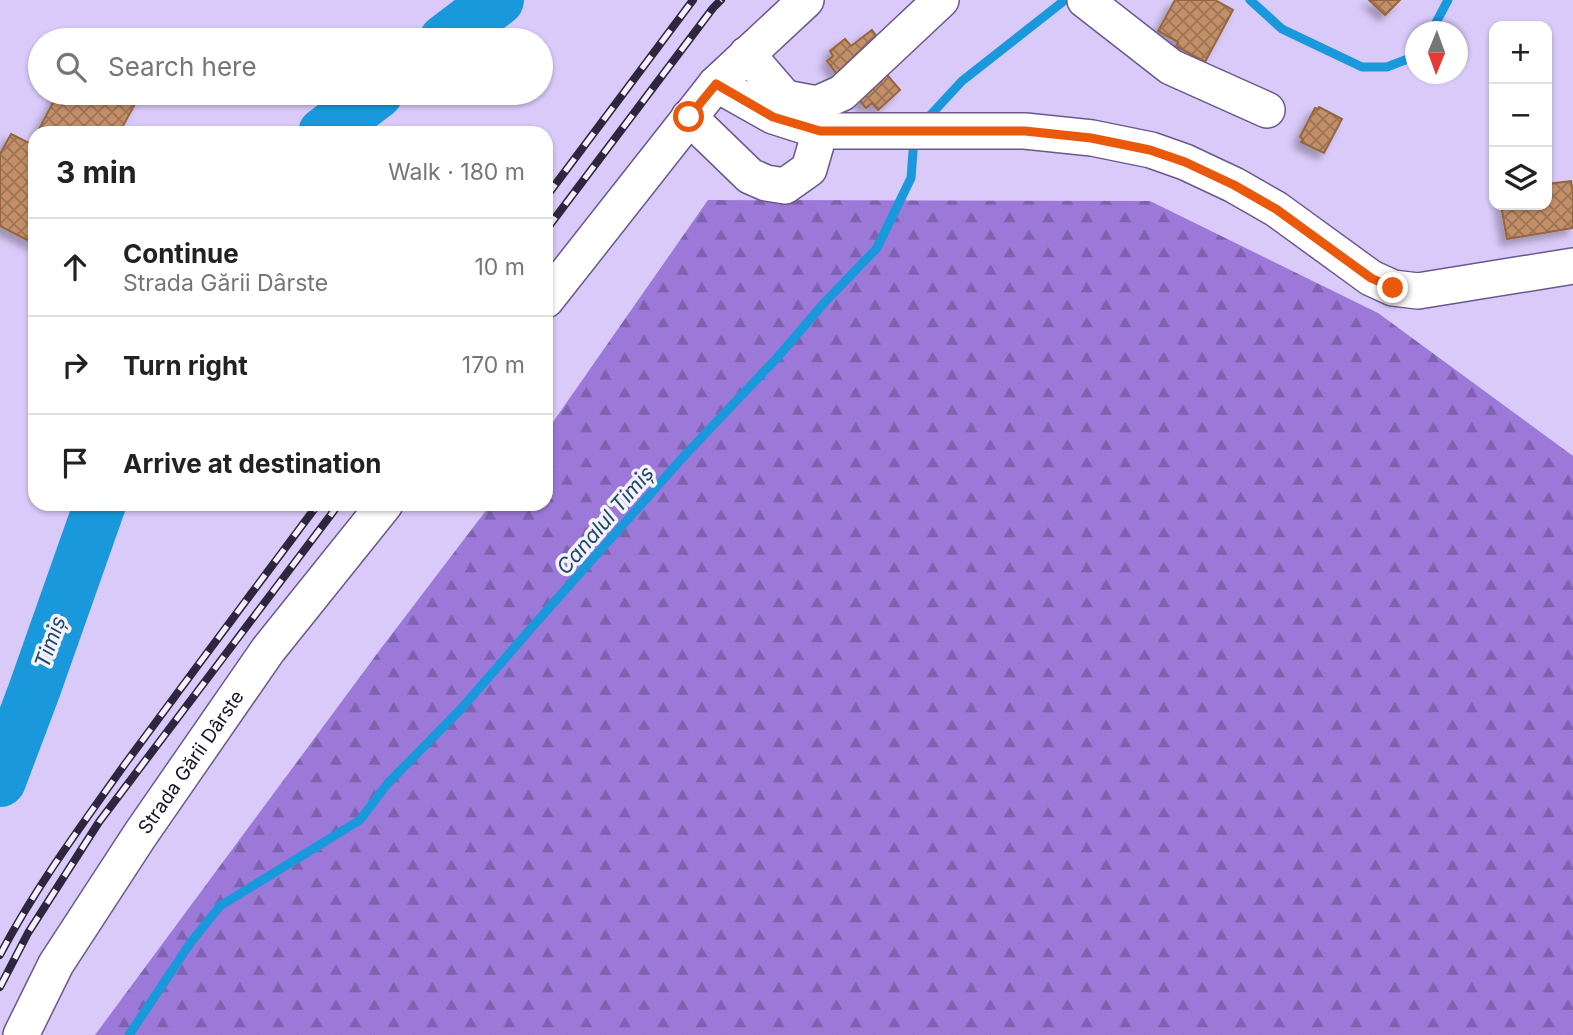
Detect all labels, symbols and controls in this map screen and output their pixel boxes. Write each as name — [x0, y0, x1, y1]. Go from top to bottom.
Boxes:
north arrow — [1405, 21, 1468, 84]
map controls — [1489, 21, 1552, 210]
button: + — [1489, 21, 1552, 84]
search box — [28, 28, 553, 105]
icon: search — [52, 48, 90, 86]
text: Search here — [108, 51, 257, 82]
button: − — [1489, 84, 1552, 147]
route start — [673, 101, 704, 132]
button: layers — [1489, 147, 1552, 210]
text: 3 min — [56, 154, 137, 190]
text: Walk · 180 m — [388, 158, 525, 186]
text: Continue — [123, 238, 239, 269]
icon: ahead — [56, 248, 94, 286]
text: 10 m — [475, 253, 525, 281]
text: Strada Gării Dârste — [123, 269, 328, 297]
route end — [1377, 272, 1408, 303]
icon: right — [56, 346, 94, 384]
text: Turn right — [123, 350, 248, 381]
text: 170 m — [462, 351, 525, 379]
icon: arrive — [56, 444, 94, 482]
text: Arrive at destination — [123, 448, 382, 479]
water label: Canalul Timiș — [551, 461, 659, 579]
water label: Timiș — [29, 613, 71, 671]
street label: Strada Gării Dârste — [133, 686, 248, 838]

